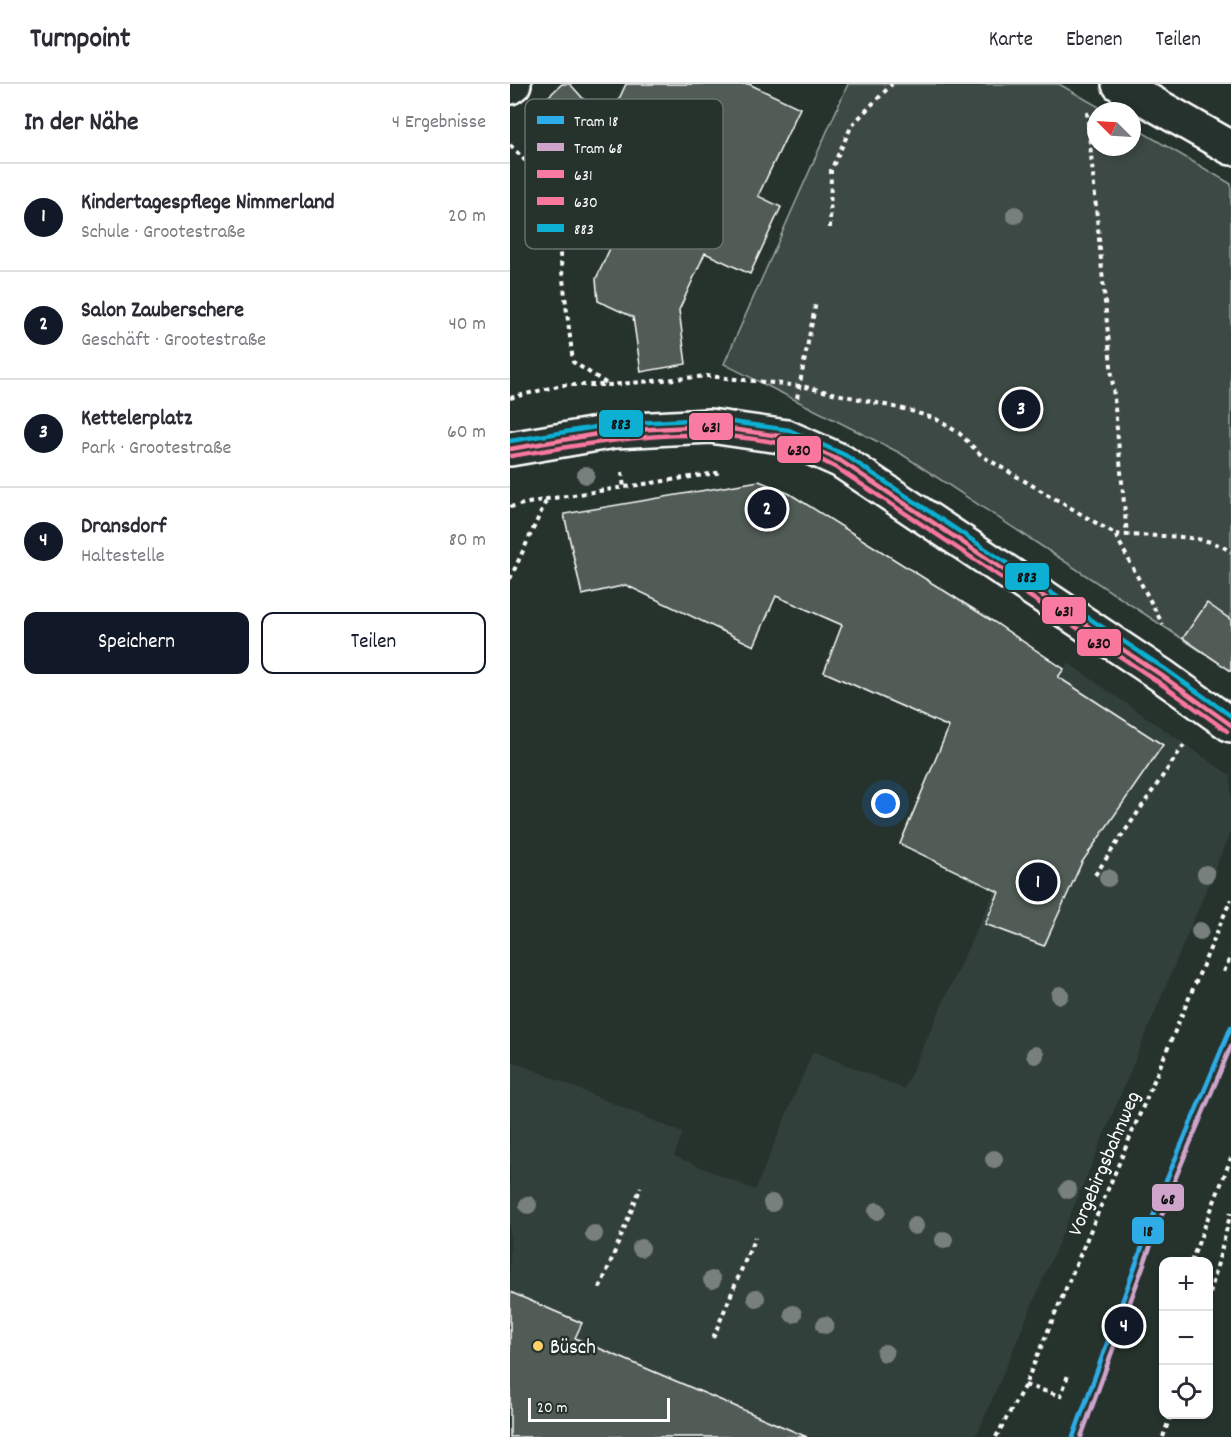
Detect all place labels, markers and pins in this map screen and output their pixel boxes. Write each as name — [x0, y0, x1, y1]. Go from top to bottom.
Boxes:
pin: 3 — [1002, 386, 1040, 432]
pin: 2 — [748, 486, 786, 532]
pin: 1 — [1018, 860, 1058, 904]
pin: 4 — [1104, 1304, 1144, 1348]
place label: Büsch — [550, 1334, 596, 1364]
marker: Büsch — [531, 1339, 545, 1353]

